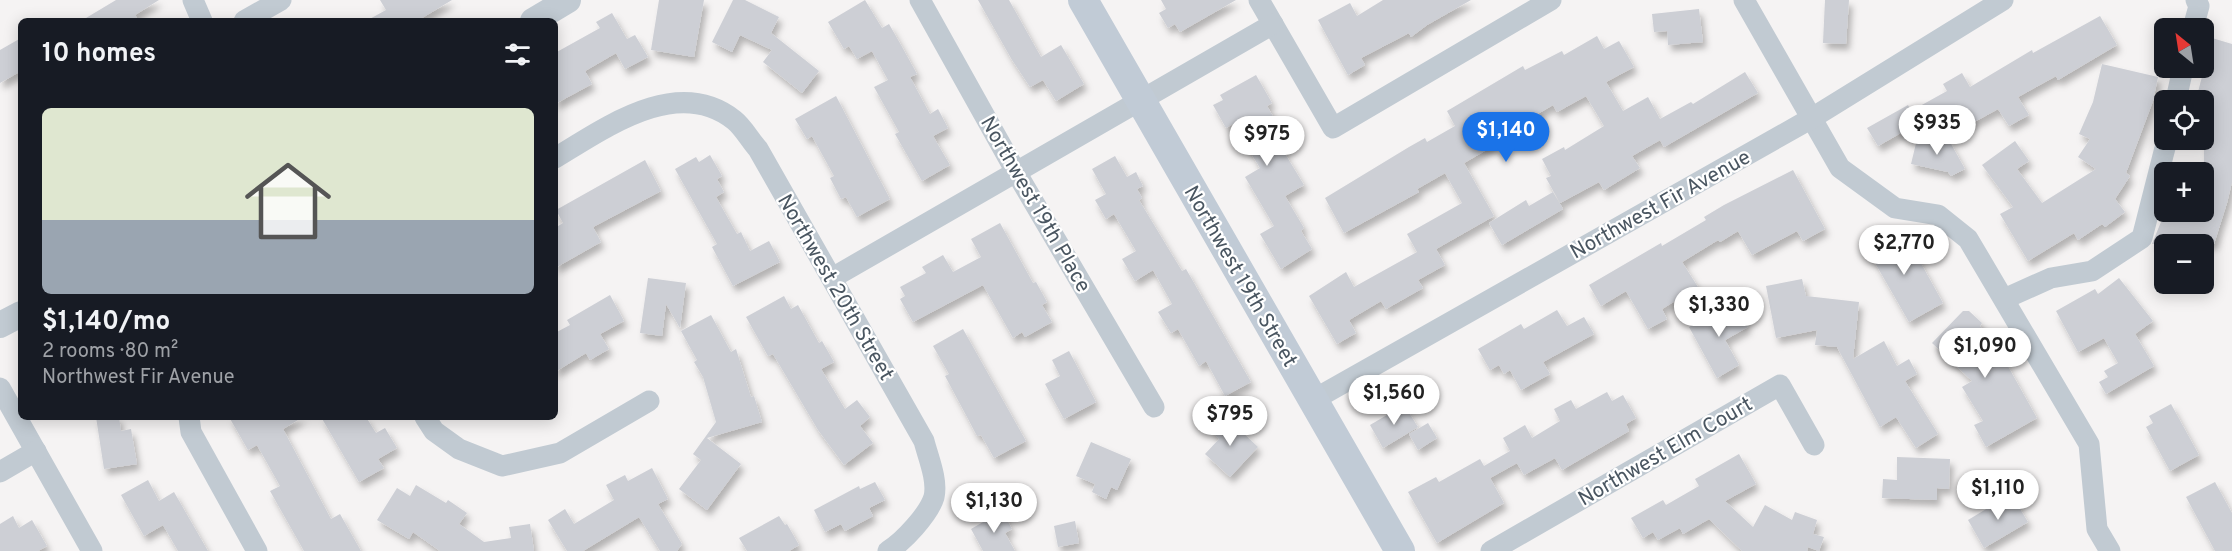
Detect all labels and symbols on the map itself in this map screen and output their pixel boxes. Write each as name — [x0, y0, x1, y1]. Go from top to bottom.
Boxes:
north arrow — [2154, 18, 2214, 78]
pin: $935 — [1901, 105, 1973, 156]
street label: Northwest 19th Place — [973, 112, 1096, 298]
pin: $1,140 — [1457, 112, 1555, 163]
pin: $975 — [1231, 116, 1303, 167]
street label: Northwest Fir Avenue — [1566, 145, 1756, 266]
street label: Northwest 19th Street — [1177, 181, 1303, 372]
street label: Northwest 20th Street — [770, 190, 899, 386]
pin: $2,770 — [1855, 225, 1953, 276]
pin: $1,330 — [1670, 287, 1768, 338]
pin: $1,090 — [1936, 328, 2034, 379]
pin: $1,560 — [1345, 375, 1443, 426]
street label: Northwest Elm Court — [1574, 391, 1758, 513]
pin: $795 — [1194, 396, 1266, 447]
pin: $1,110 — [1949, 470, 2047, 521]
pin: $1,130 — [945, 483, 1043, 534]

